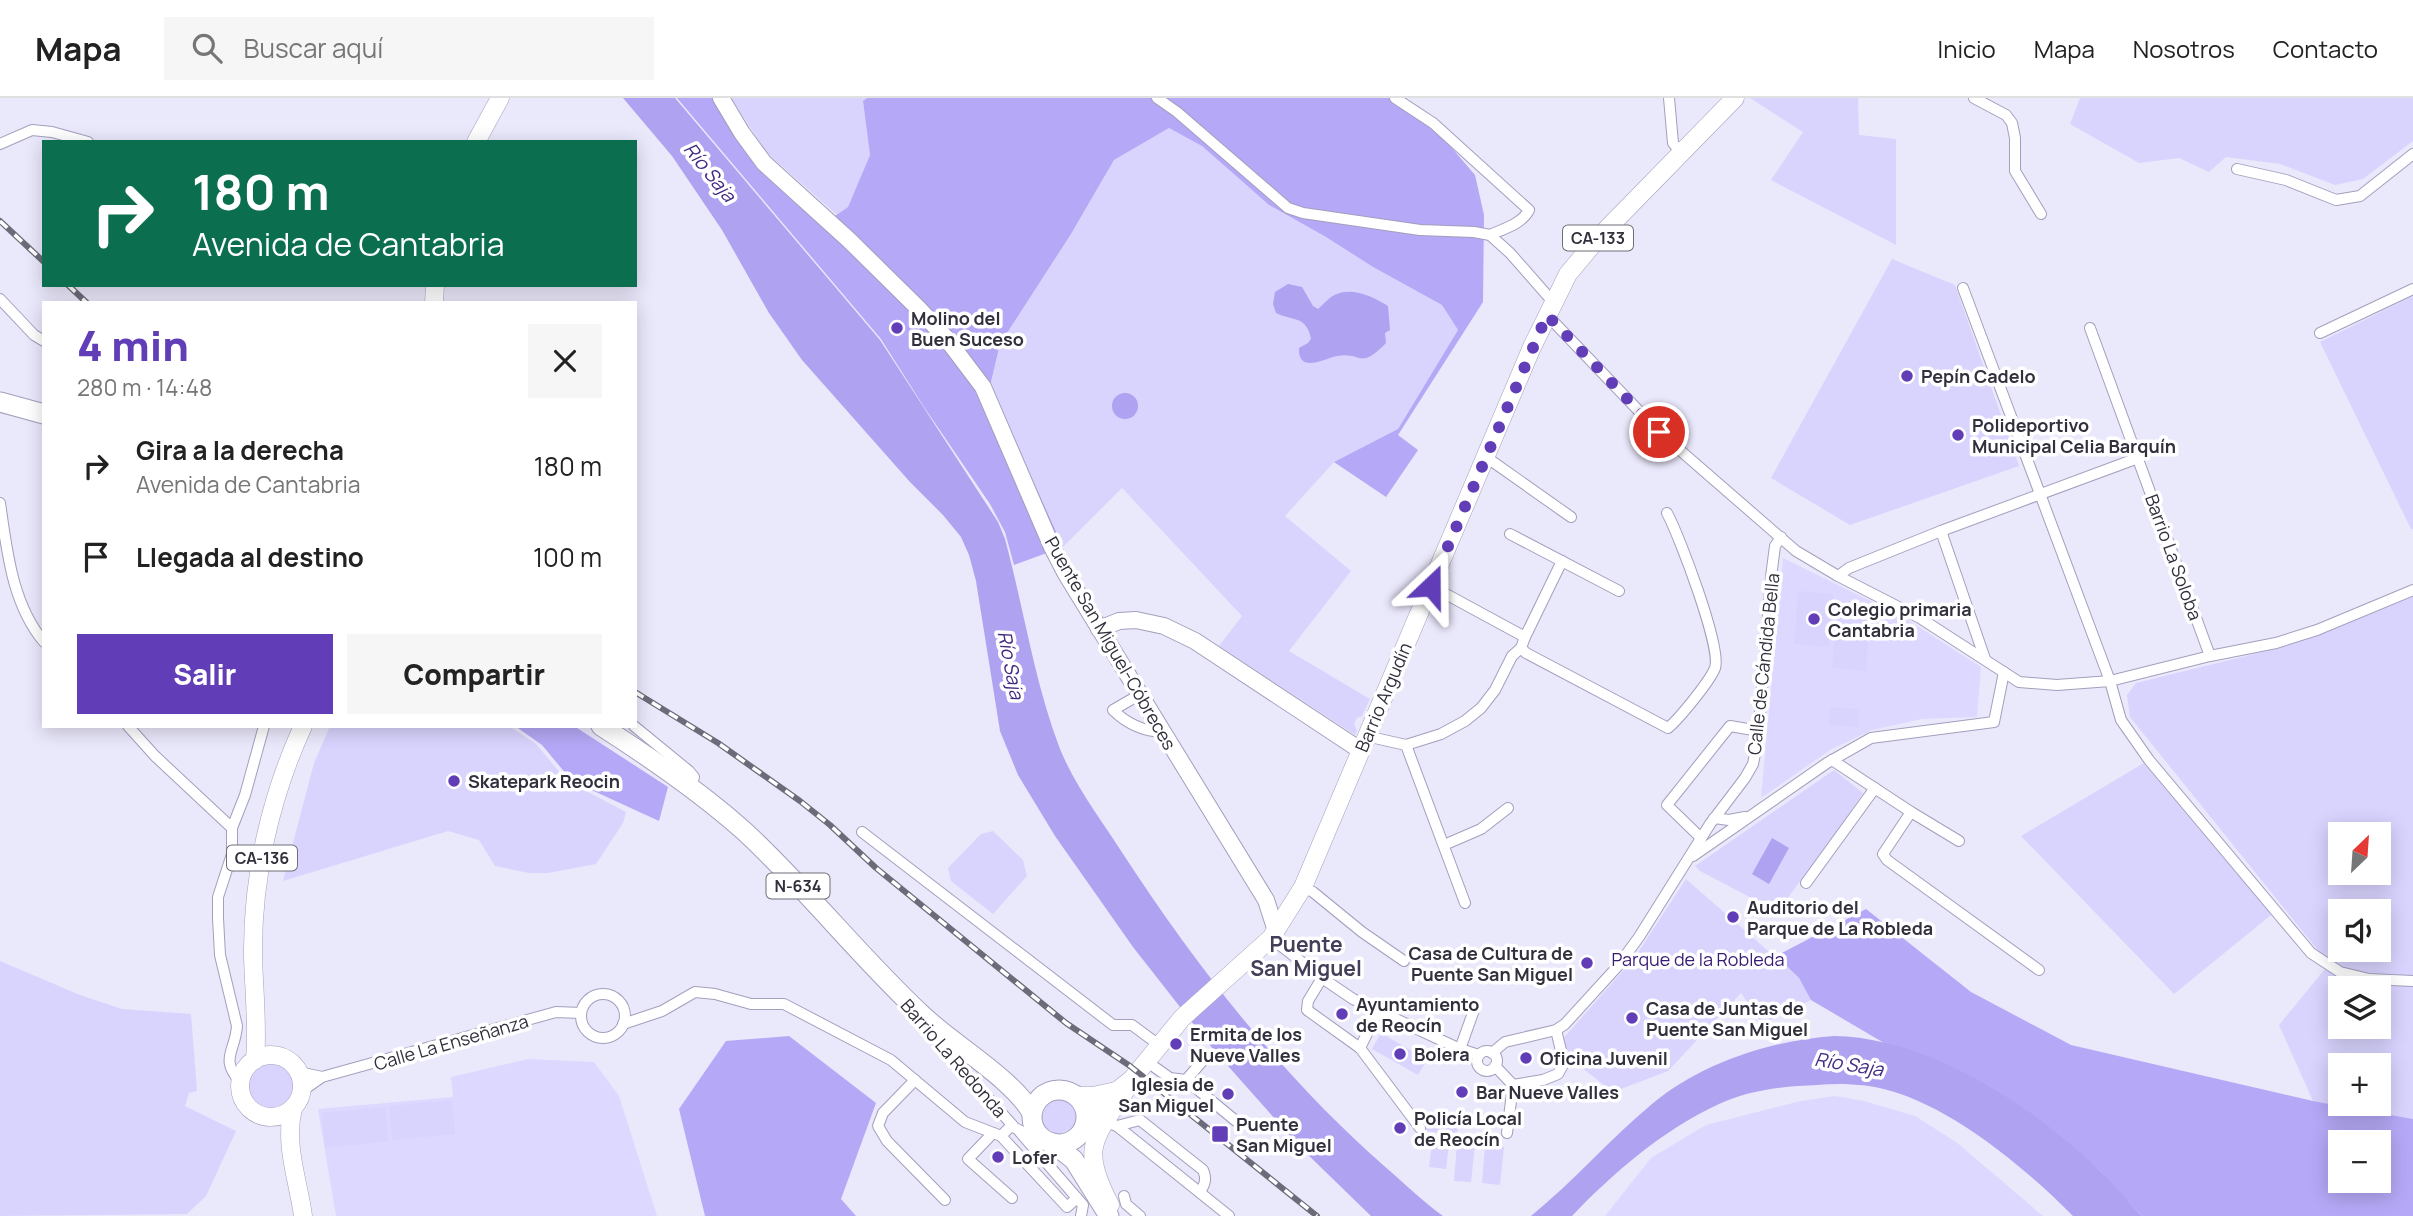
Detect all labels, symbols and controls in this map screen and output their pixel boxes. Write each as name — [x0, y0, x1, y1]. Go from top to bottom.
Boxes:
search box — [164, 17, 654, 80]
text: Mapa — [35, 26, 122, 71]
icon: search — [188, 29, 226, 67]
text: Buscar aquí — [244, 30, 383, 66]
text: Inicio — [1938, 32, 1996, 65]
text: Mapa — [2034, 32, 2095, 65]
text: Nosotros — [2133, 32, 2235, 65]
text: Contacto — [2273, 32, 2378, 65]
water label: Río Saja — [678, 137, 743, 208]
text: 180 m — [192, 158, 330, 225]
icon: right — [77, 168, 168, 259]
text: Avenida de Cantabria — [192, 222, 505, 266]
road number: CA-133 — [1563, 226, 1633, 250]
place label: Molino del Buen Suceso — [911, 306, 1024, 351]
text: 4 min — [77, 316, 189, 374]
marker: Molino del Buen Suceso — [889, 320, 905, 336]
button: close — [528, 324, 602, 398]
place label: Pepín Cadelo — [1921, 364, 2036, 388]
marker: Pepín Cadelo — [1899, 368, 1915, 384]
text: 280 m · 14:48 — [77, 371, 212, 403]
pin — [1629, 402, 1689, 462]
icon: arrive — [1640, 413, 1678, 451]
place label: Polideportivo Municipal Celia Barquín — [1972, 413, 2176, 458]
marker: Polideportivo Municipal Celia Barquín — [1950, 427, 1966, 443]
text: Gira a la derecha — [136, 432, 344, 468]
icon: right — [77, 447, 115, 485]
text: 180 m — [534, 448, 602, 484]
text: Avenida de Cantabria — [136, 468, 361, 500]
street label: Barrio La Soloba — [2140, 491, 2208, 623]
street label: Puente San Miguel-Cóbreces — [1040, 532, 1182, 754]
icon: arrive — [77, 538, 115, 576]
text: Llegada al destino — [136, 539, 364, 575]
text: 100 m — [533, 539, 602, 575]
position arrow — [1394, 549, 1468, 623]
street label: Calle de Cándida Bella — [1742, 572, 1784, 756]
place label: Colegio primaria Cantabria — [1828, 597, 1972, 642]
marker: Colegio primaria Cantabria — [1806, 611, 1822, 627]
water label: Río Saja — [992, 629, 1031, 703]
button: Salir — [77, 634, 333, 714]
button: Compartir — [347, 634, 602, 714]
street label: Barrio Argudín — [1349, 639, 1417, 755]
place label: Skatepark Reocin — [468, 769, 620, 793]
marker: Skatepark Reocin — [446, 773, 462, 789]
north arrow — [2328, 822, 2390, 886]
map controls — [2328, 822, 2391, 1193]
road number: CA-136 — [227, 846, 297, 870]
road number: N-634 — [766, 874, 830, 898]
place label: Auditorio del Parque de La Robleda — [1747, 895, 1933, 940]
button: sound — [2328, 899, 2391, 962]
marker: Auditorio del Parque de La Robleda — [1725, 909, 1741, 925]
district label: Puente San Miguel — [1250, 930, 1362, 982]
place label: Casa de Cultura de Puente San Miguel — [1409, 941, 1573, 986]
park label: Parque de la Robleda — [1611, 947, 1785, 971]
marker: Casa de Cultura de Puente San Miguel — [1579, 955, 1595, 971]
button: layers — [2328, 976, 2391, 1039]
place label: Ayuntamiento de Reocín — [1356, 992, 1479, 1037]
street label: Barrio La Redonda — [896, 994, 1012, 1122]
place label: Casa de Juntas de Puente San Miguel — [1646, 996, 1808, 1041]
marker: Ayuntamiento de Reocín — [1334, 1006, 1350, 1022]
street label: Calle La Enseñanza — [371, 1008, 531, 1076]
marker: Casa de Juntas de Puente San Miguel — [1624, 1010, 1640, 1026]
place label: Ermita de los Nueve Valles — [1190, 1022, 1302, 1067]
marker: Ermita de los Nueve Valles — [1168, 1036, 1184, 1052]
place label: Bolera — [1414, 1042, 1470, 1066]
marker: Bolera — [1392, 1046, 1408, 1062]
place label: Oficina Juvenil — [1540, 1046, 1668, 1070]
water label: Río Saja — [1813, 1046, 1887, 1082]
marker: Oficina Juvenil — [1518, 1050, 1534, 1066]
button: + — [2328, 1053, 2391, 1116]
place label: Iglesia de San Miguel — [1118, 1072, 1214, 1117]
place label: Bar Nueve Valles — [1476, 1080, 1619, 1104]
marker: Bar Nueve Valles — [1454, 1084, 1470, 1100]
marker: Iglesia de San Miguel — [1220, 1086, 1236, 1102]
place label: Policía Local de Reocín — [1414, 1106, 1522, 1151]
place label: Puente San Miguel — [1236, 1112, 1332, 1157]
marker: Policía Local de Reocín — [1392, 1120, 1408, 1136]
marker: Puente San Miguel — [1210, 1124, 1230, 1144]
button: − — [2328, 1130, 2391, 1193]
place label: Lofer — [1012, 1145, 1057, 1169]
marker: Lofer — [990, 1149, 1006, 1165]

